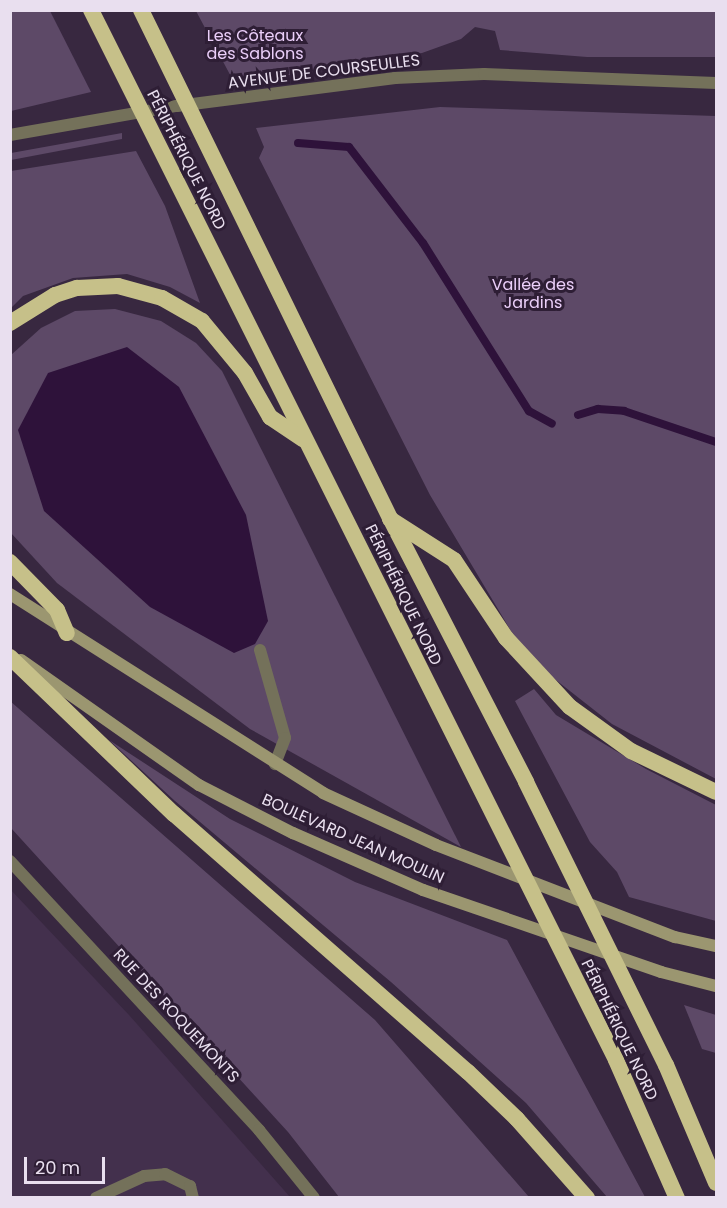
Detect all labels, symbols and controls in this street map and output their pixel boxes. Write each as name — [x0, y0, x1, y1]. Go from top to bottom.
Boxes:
park label: Les Côteaux des Sablons — [206, 26, 304, 64]
street label: AVENUE DE COURSEULLES — [227, 51, 421, 93]
street label: PÉRIPHÉRIQUE NORD — [142, 87, 230, 233]
park label: Vallée des Jardins — [492, 275, 574, 313]
street label: PÉRIPHÉRIQUE NORD — [361, 522, 445, 668]
street label: BOULEVARD JEAN MOULIN — [259, 790, 447, 888]
street label: RUE DES ROQUEMONTS — [109, 945, 243, 1087]
street label: PÉRIPHÉRIQUE NORD — [577, 957, 661, 1103]
scale bar — [27, 1145, 108, 1183]
text: 20 m — [35, 1155, 80, 1180]

